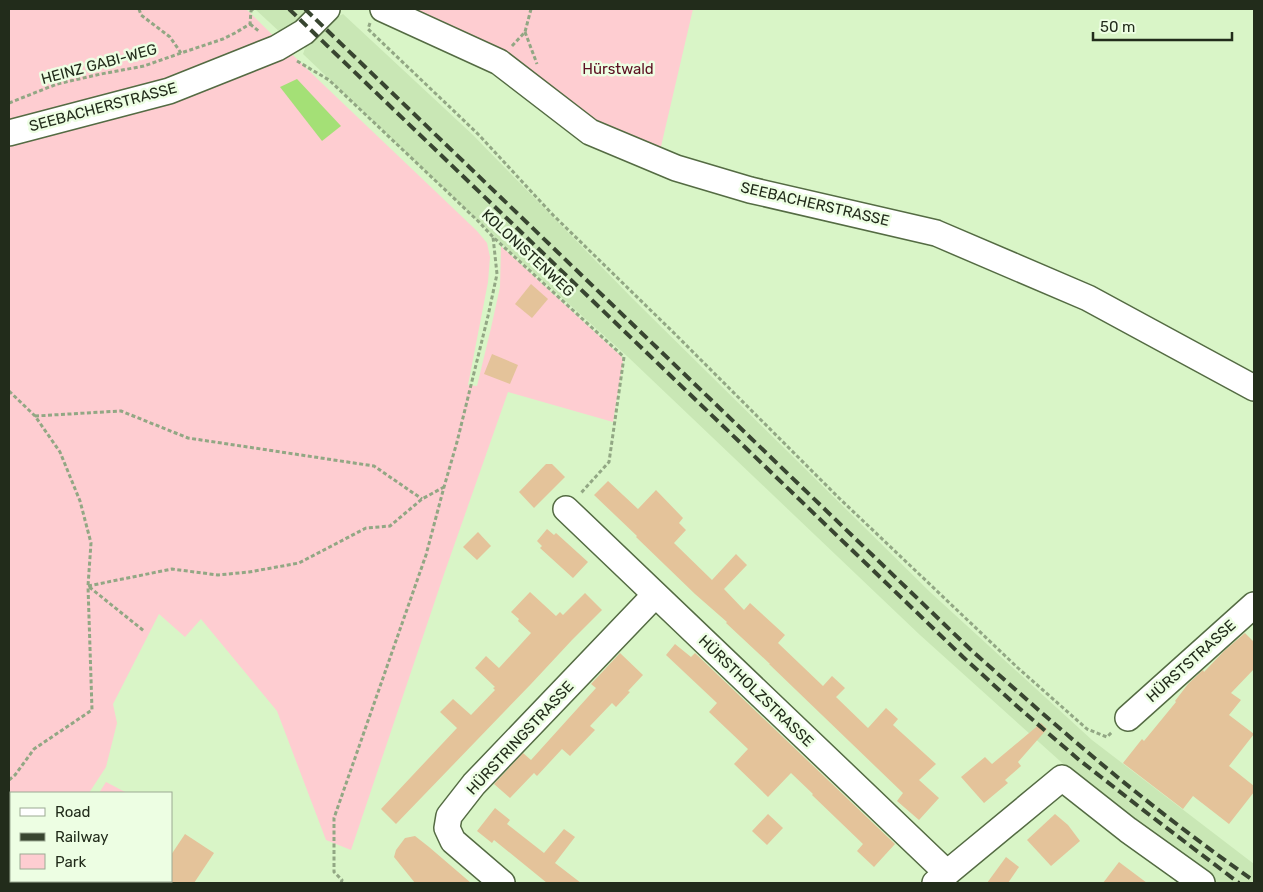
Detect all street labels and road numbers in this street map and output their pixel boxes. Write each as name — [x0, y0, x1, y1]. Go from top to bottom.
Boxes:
street label: HEINZ GABI-WEG — [39, 40, 159, 88]
street label: SEEBACHERSTRASSE — [27, 79, 179, 135]
street label: SEEBACHERSTRASSE — [739, 178, 891, 230]
street label: KOLONISTENWEG — [478, 205, 578, 301]
street label: HÜRSTSTRASSE — [1143, 616, 1239, 706]
street label: HÜRSTHOLZSTRASSE — [695, 632, 817, 750]
street label: HÜRSTRINGSTRASSE — [463, 677, 577, 799]

